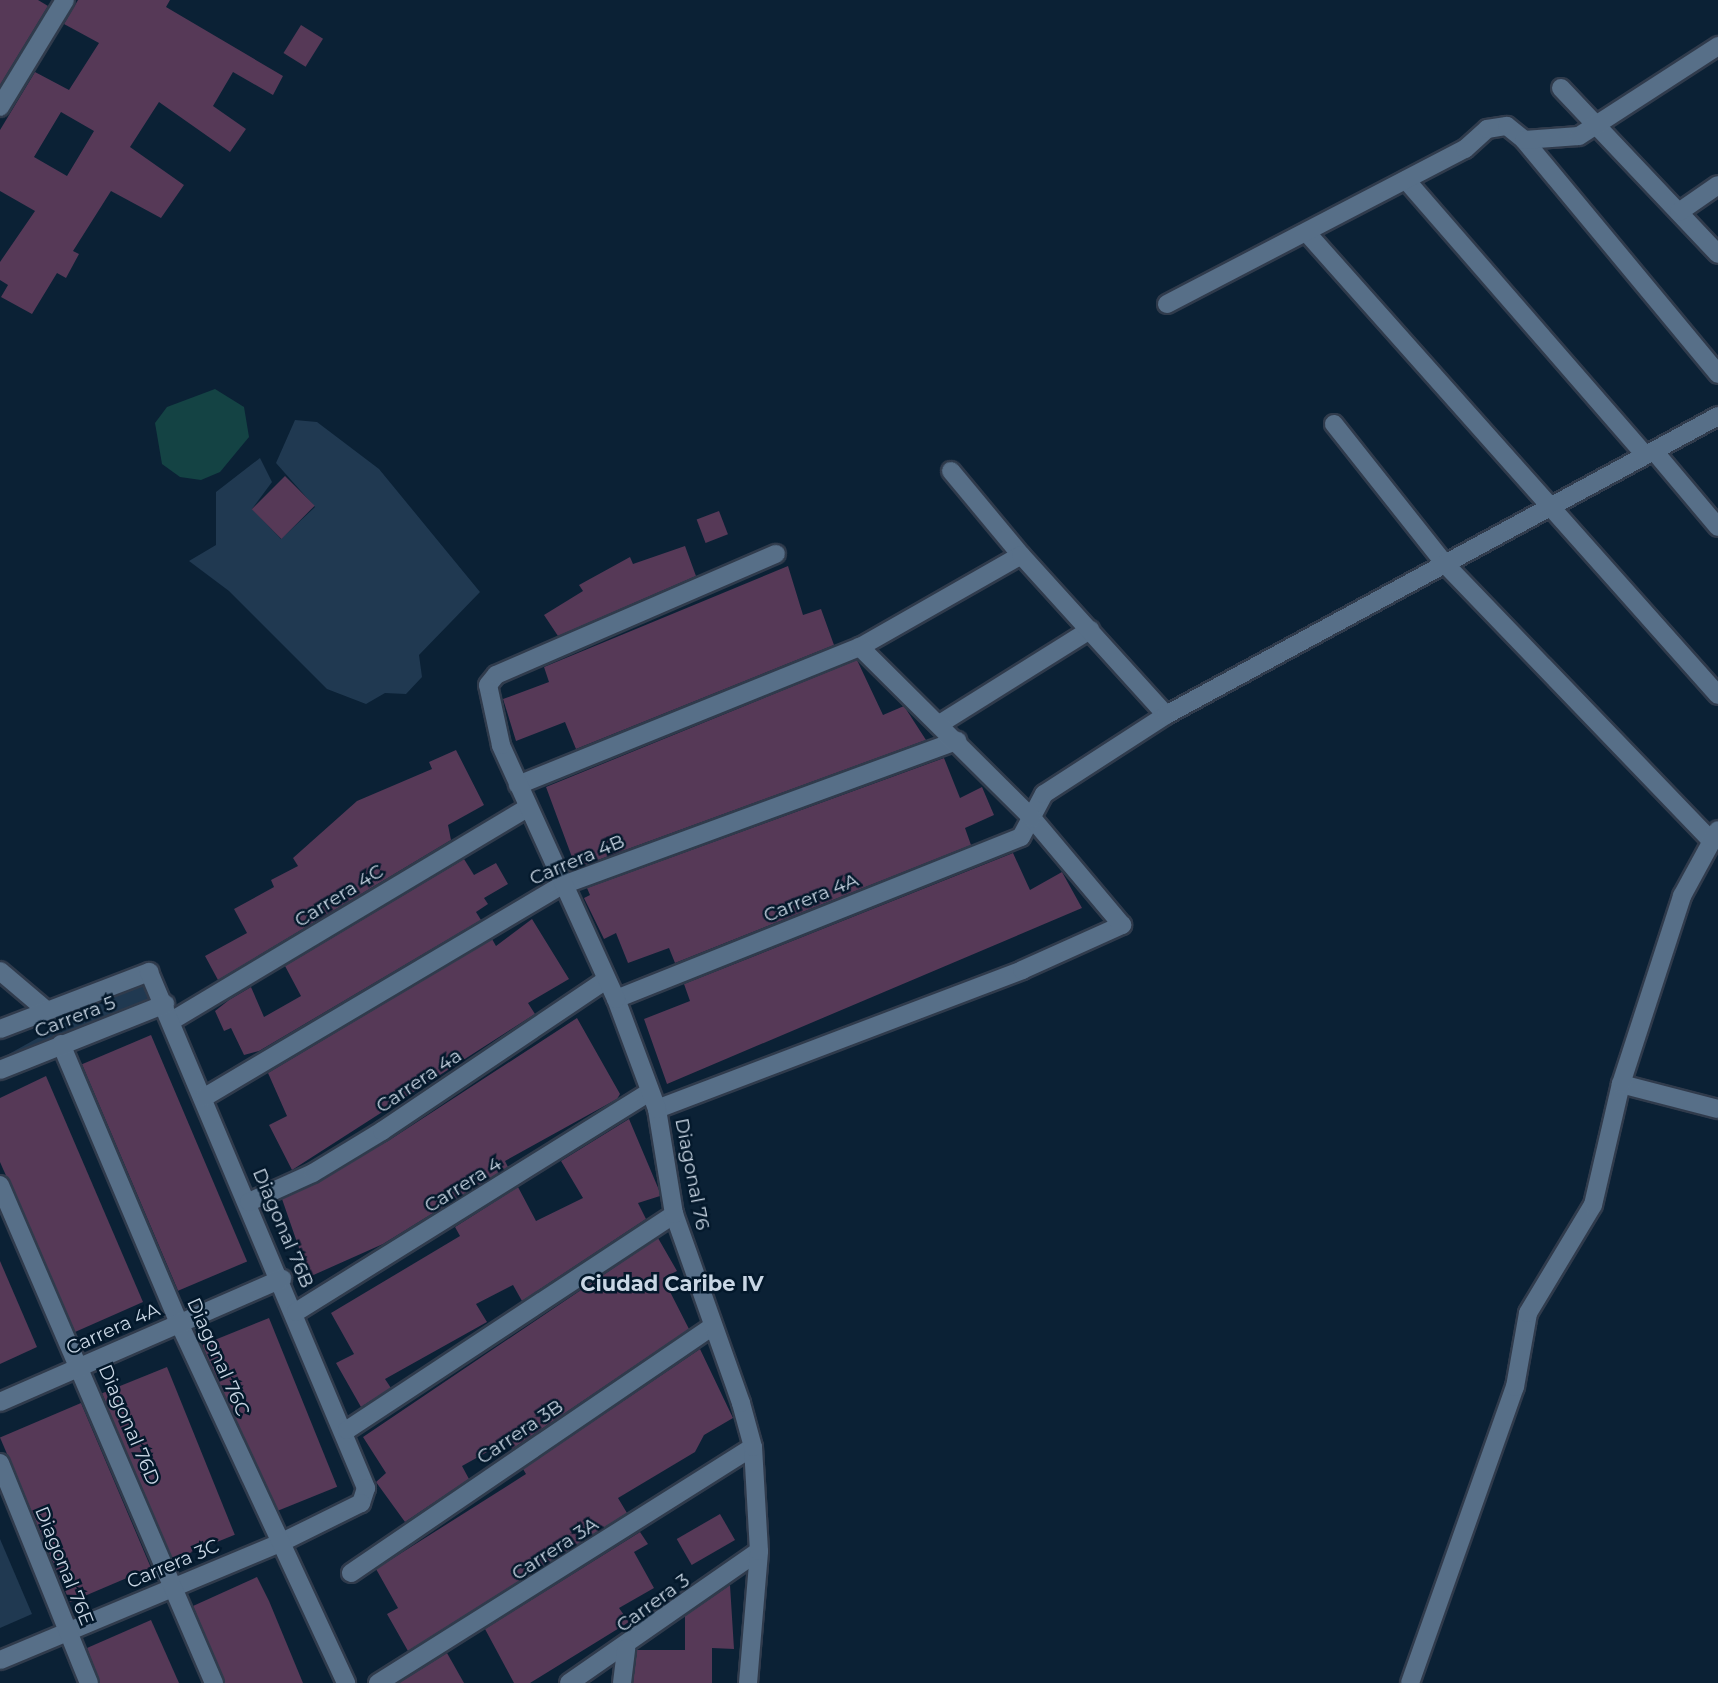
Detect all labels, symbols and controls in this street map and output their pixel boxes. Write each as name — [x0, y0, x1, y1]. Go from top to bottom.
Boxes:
street label: Carrera 4B — [526, 830, 628, 890]
street label: Carrera 4C — [291, 860, 387, 932]
street label: Carrera 4A — [760, 869, 862, 927]
street label: Carrera 5 — [31, 991, 119, 1043]
street label: Carrera 4a — [372, 1044, 466, 1118]
street label: Diagonal 76 — [670, 1116, 714, 1232]
street label: Carrera 4 — [420, 1152, 506, 1218]
street label: Diagonal 76B — [248, 1165, 318, 1291]
district label: Ciudad Caribe IV — [580, 1271, 764, 1297]
street label: Diagonal 76C — [182, 1294, 254, 1420]
street label: Carrera 4A — [63, 1298, 163, 1360]
street label: Diagonal 76D — [93, 1361, 165, 1489]
street label: Carrera 3B — [473, 1395, 567, 1469]
street label: Diagonal 76E — [30, 1503, 98, 1629]
street label: Carrera 3A — [508, 1513, 602, 1585]
street label: Carrera 3C — [123, 1534, 223, 1594]
street label: Carrera 3 — [612, 1569, 694, 1637]

